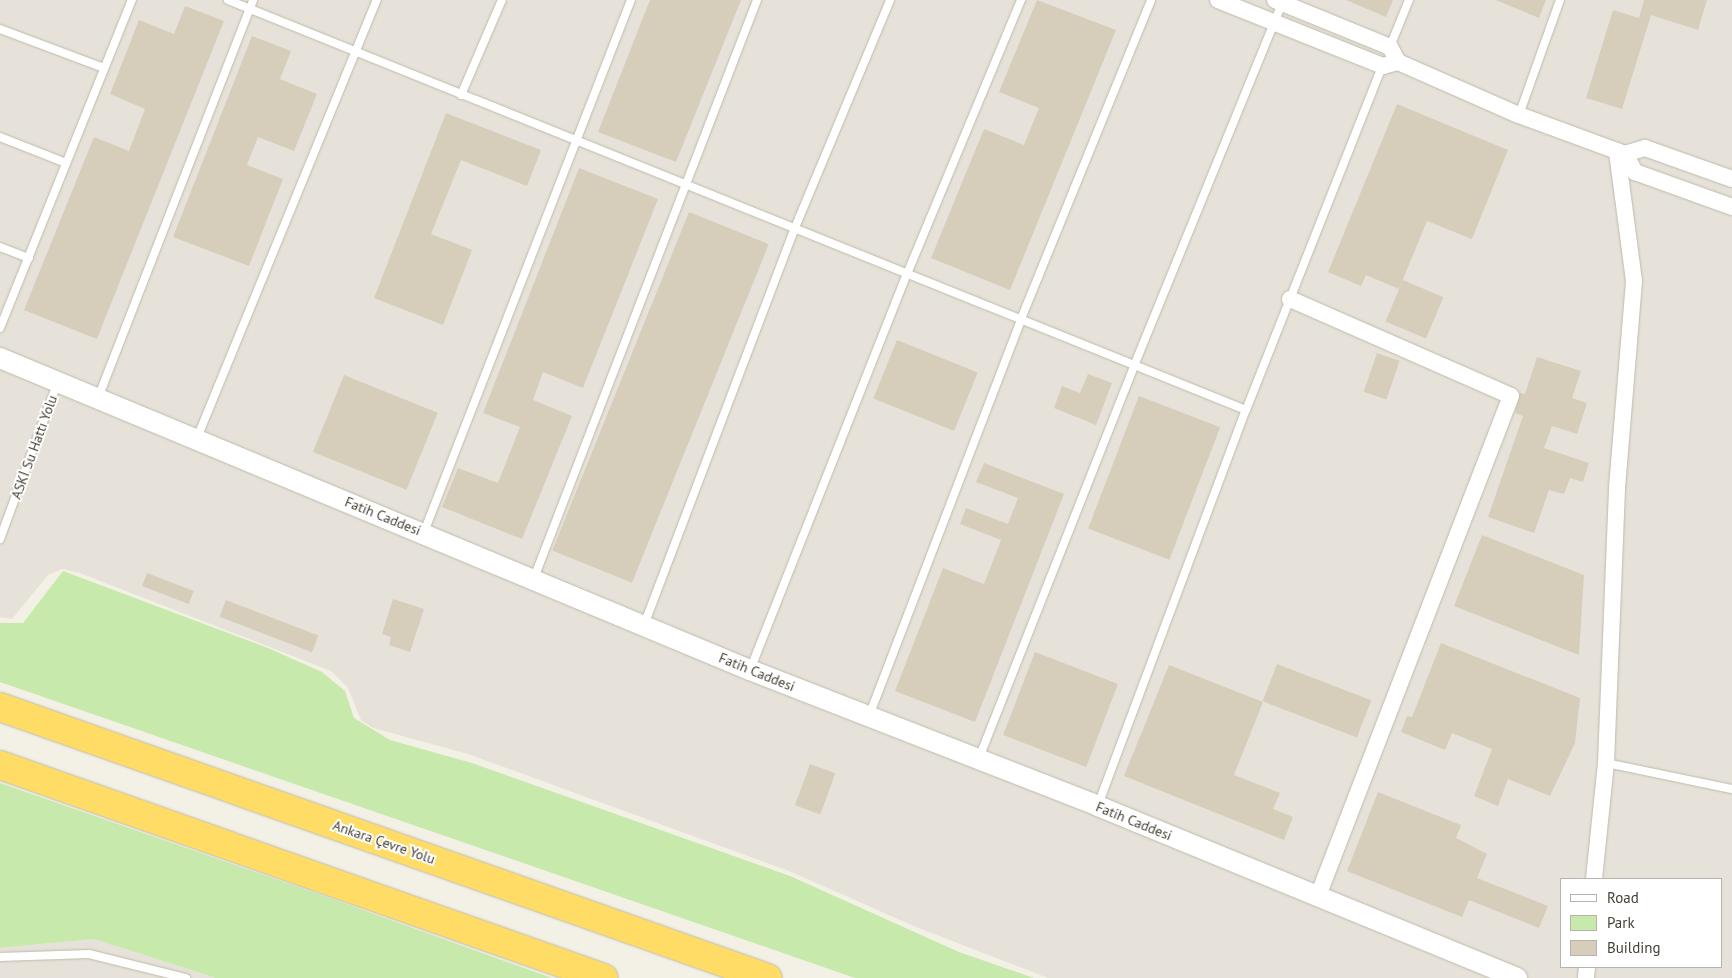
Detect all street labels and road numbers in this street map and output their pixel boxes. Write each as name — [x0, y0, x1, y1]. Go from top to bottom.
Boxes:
street label: ASKİ Su Hattı Yolu — [7, 393, 61, 501]
street label: Fatih Caddesi — [342, 493, 424, 539]
street label: Fatih Caddesi — [716, 649, 798, 695]
street label: Fatih Caddesi — [1093, 798, 1175, 844]
street label: Ankara Çevre Yolu — [331, 817, 437, 867]

